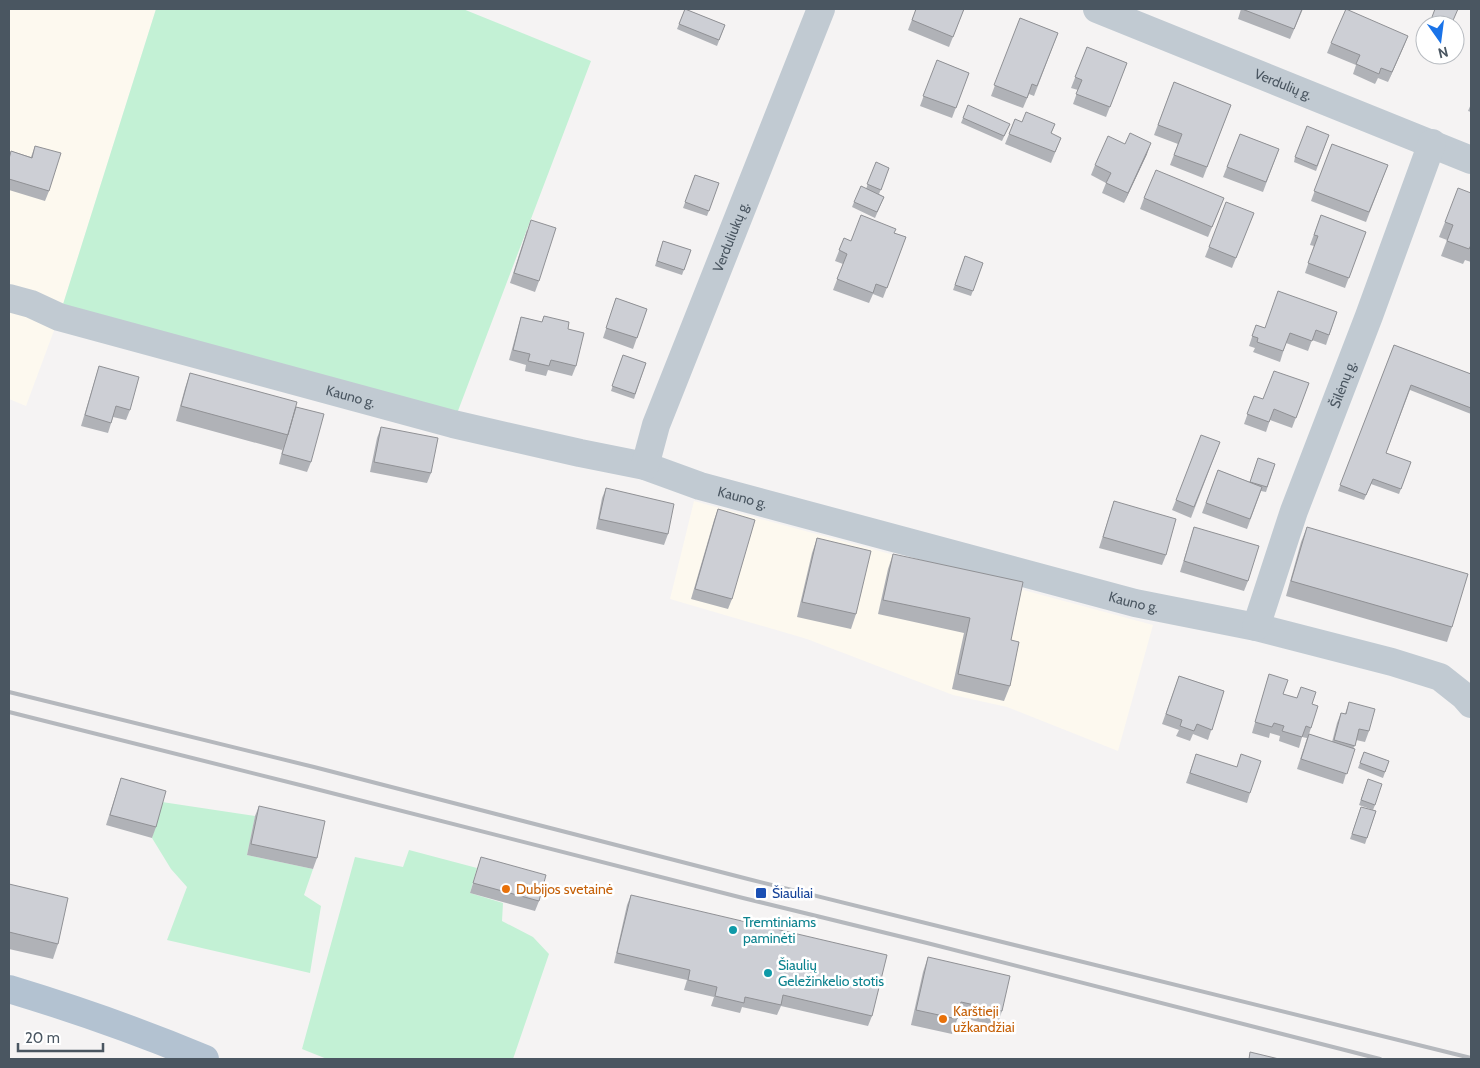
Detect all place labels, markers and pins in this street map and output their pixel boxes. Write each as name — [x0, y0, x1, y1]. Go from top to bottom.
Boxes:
place label: Dubijos svetainė — [516, 880, 613, 898]
marker: Dubijos svetainė — [500, 883, 512, 895]
place label: Šiauliai — [772, 884, 813, 902]
marker: Šiauliai — [754, 886, 768, 900]
place label: Tremtiniams paminėti — [743, 913, 816, 947]
marker: Tremtiniams paminėti — [727, 924, 739, 936]
place label: Šiaulių Geležinkelio stotis — [778, 956, 884, 990]
marker: Šiaulių Geležinkelio stotis — [762, 967, 774, 979]
place label: Karštieji užkandžiai — [953, 1002, 1015, 1036]
marker: Karštieji užkandžiai — [937, 1013, 949, 1025]

